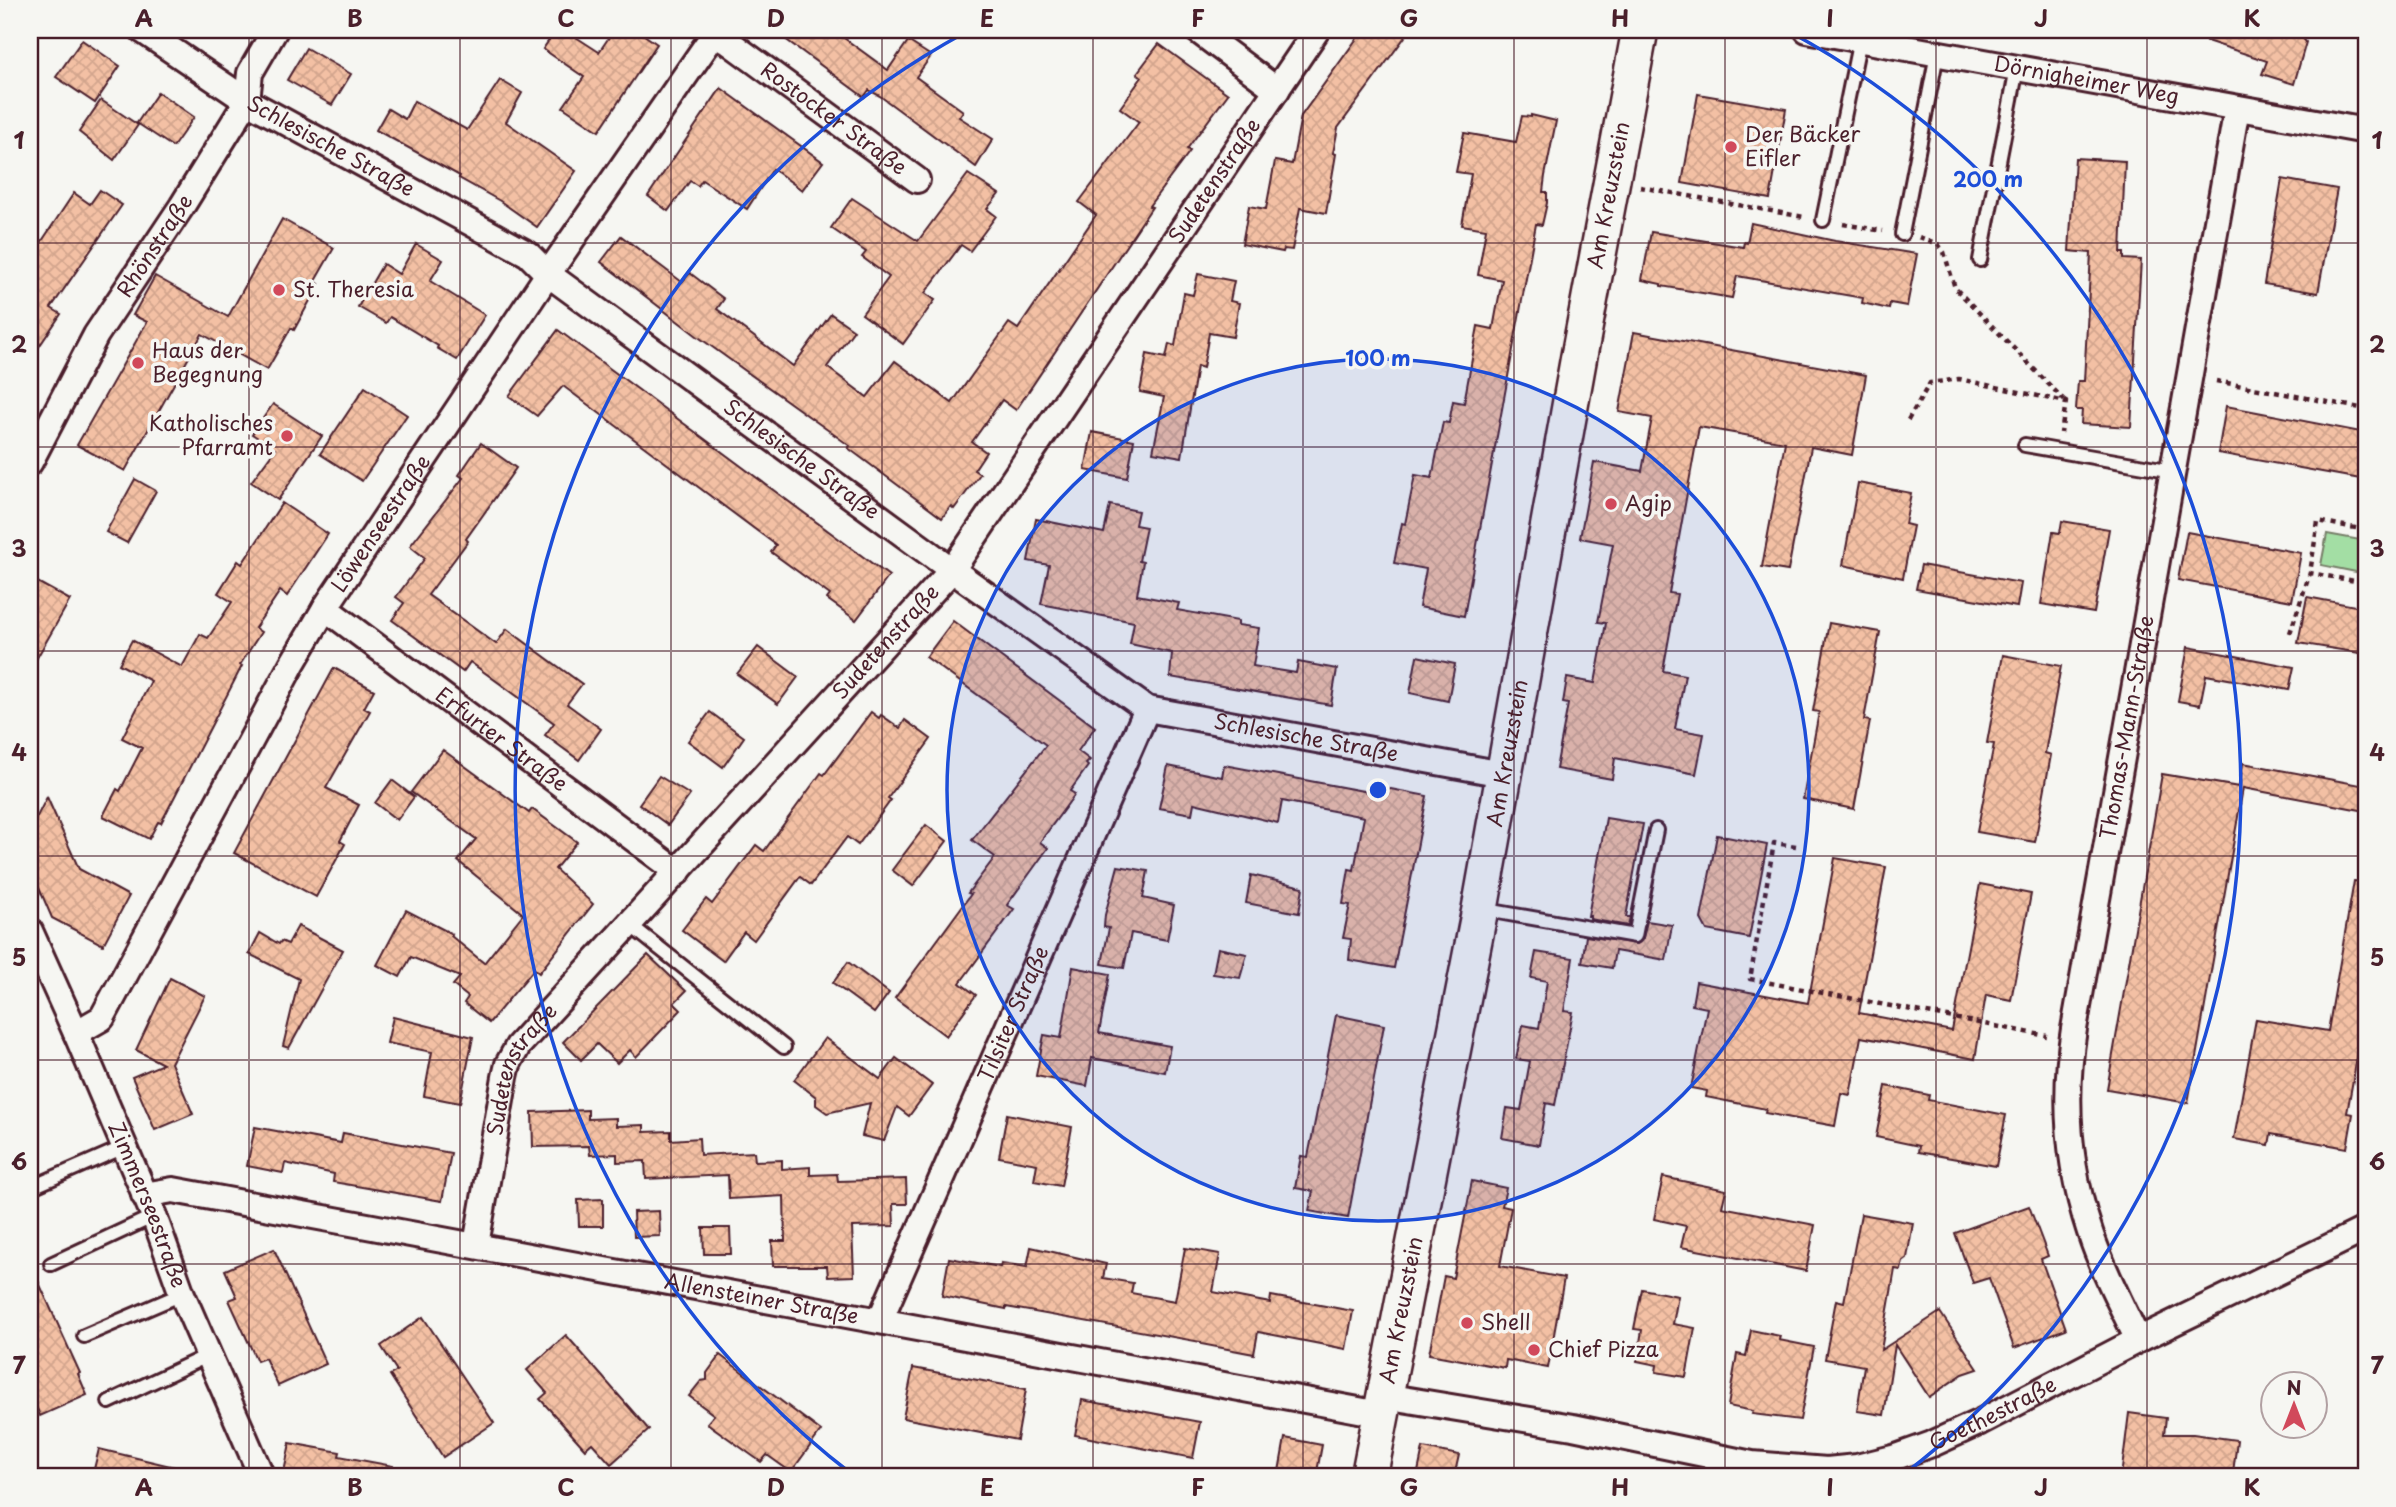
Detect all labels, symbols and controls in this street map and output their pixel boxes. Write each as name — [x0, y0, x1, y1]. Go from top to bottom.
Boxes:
text: A — [135, 0, 153, 35]
text: B — [347, 0, 363, 35]
text: C — [557, 0, 575, 35]
text: D — [767, 0, 785, 35]
text: E — [980, 0, 994, 35]
text: F — [1191, 0, 1205, 35]
text: G — [1400, 0, 1418, 35]
text: H — [1611, 0, 1629, 35]
text: I — [1826, 0, 1834, 35]
text: J — [2034, 0, 2048, 35]
text: K — [2244, 0, 2261, 35]
street label: Dörnigheimer Weg — [1992, 46, 2182, 111]
street label: Rostocker Straße — [755, 53, 915, 182]
street label: Schlesische Straße — [242, 86, 421, 204]
street label: Sudetenstraße — [1159, 111, 1267, 249]
place label: Der Bäcker Eifler — [1745, 117, 1861, 173]
street label: Am Kreuzstein — [1578, 119, 1637, 271]
text: 1 — [14, 122, 25, 157]
text: 1 — [2372, 122, 2383, 157]
marker: Der Bäcker Eifler — [1723, 139, 1739, 155]
text: 200 m — [1953, 162, 2023, 194]
street label: Rhönstraße — [108, 187, 200, 303]
place label: St. Theresia — [293, 272, 414, 304]
marker: St. Theresia — [271, 282, 287, 298]
text: 2 — [11, 326, 27, 361]
text: 2 — [2369, 326, 2385, 361]
place label: Haus der Begegnung — [152, 333, 263, 389]
text: 100 m — [1345, 341, 1411, 373]
marker: Haus der Begegnung — [130, 355, 146, 371]
street label: Schlesische Straße — [718, 390, 887, 526]
place label: Katholisches Pfarramt — [149, 406, 273, 462]
marker: Katholisches Pfarramt — [279, 428, 295, 444]
street label: Löwenseestraße — [322, 447, 437, 598]
place label: Agip — [1625, 486, 1672, 518]
marker: Agip — [1603, 496, 1619, 512]
text: 3 — [11, 530, 27, 565]
text: 3 — [2369, 530, 2385, 565]
street label: Sudetenstraße — [824, 576, 946, 705]
street label: Thomas-Mann-Straße — [2090, 613, 2161, 842]
street label: Am Kreuzstein — [1477, 677, 1535, 829]
street label: Erfurter Straße — [429, 678, 575, 798]
street label: Schlesische Straße — [1212, 704, 1401, 769]
text: 4 — [11, 734, 27, 769]
text: 4 — [2369, 734, 2385, 769]
centre of rings — [1366, 778, 1390, 802]
text: 5 — [12, 939, 26, 974]
text: 5 — [2370, 939, 2384, 974]
street label: Tilsiter Straße — [968, 940, 1056, 1086]
street label: Sudetenstraße — [477, 995, 564, 1138]
street label: Zimmerseestraße — [102, 1116, 196, 1292]
text: 6 — [11, 1143, 27, 1178]
text: 6 — [2369, 1143, 2385, 1178]
street label: Am Kreuzstein — [1370, 1234, 1430, 1386]
street label: Allensteiner Straße — [662, 1264, 862, 1331]
place label: Shell — [1481, 1305, 1530, 1337]
marker: Shell — [1459, 1315, 1475, 1331]
place label: Chief Pizza — [1548, 1332, 1658, 1364]
marker: Chief Pizza — [1526, 1342, 1542, 1358]
text: 7 — [12, 1347, 26, 1382]
text: 7 — [2370, 1347, 2384, 1382]
street label: Goethestraße — [1923, 1367, 2061, 1457]
north arrow — [2260, 1370, 2330, 1440]
text: N — [2286, 1373, 2302, 1401]
text: A — [135, 1469, 153, 1504]
text: B — [347, 1469, 363, 1504]
text: C — [557, 1469, 575, 1504]
text: D — [767, 1469, 785, 1504]
text: E — [980, 1469, 994, 1504]
text: F — [1191, 1469, 1205, 1504]
text: G — [1400, 1469, 1418, 1504]
text: H — [1611, 1469, 1629, 1504]
text: I — [1826, 1469, 1834, 1504]
text: J — [2034, 1469, 2048, 1504]
text: K — [2244, 1469, 2261, 1504]

